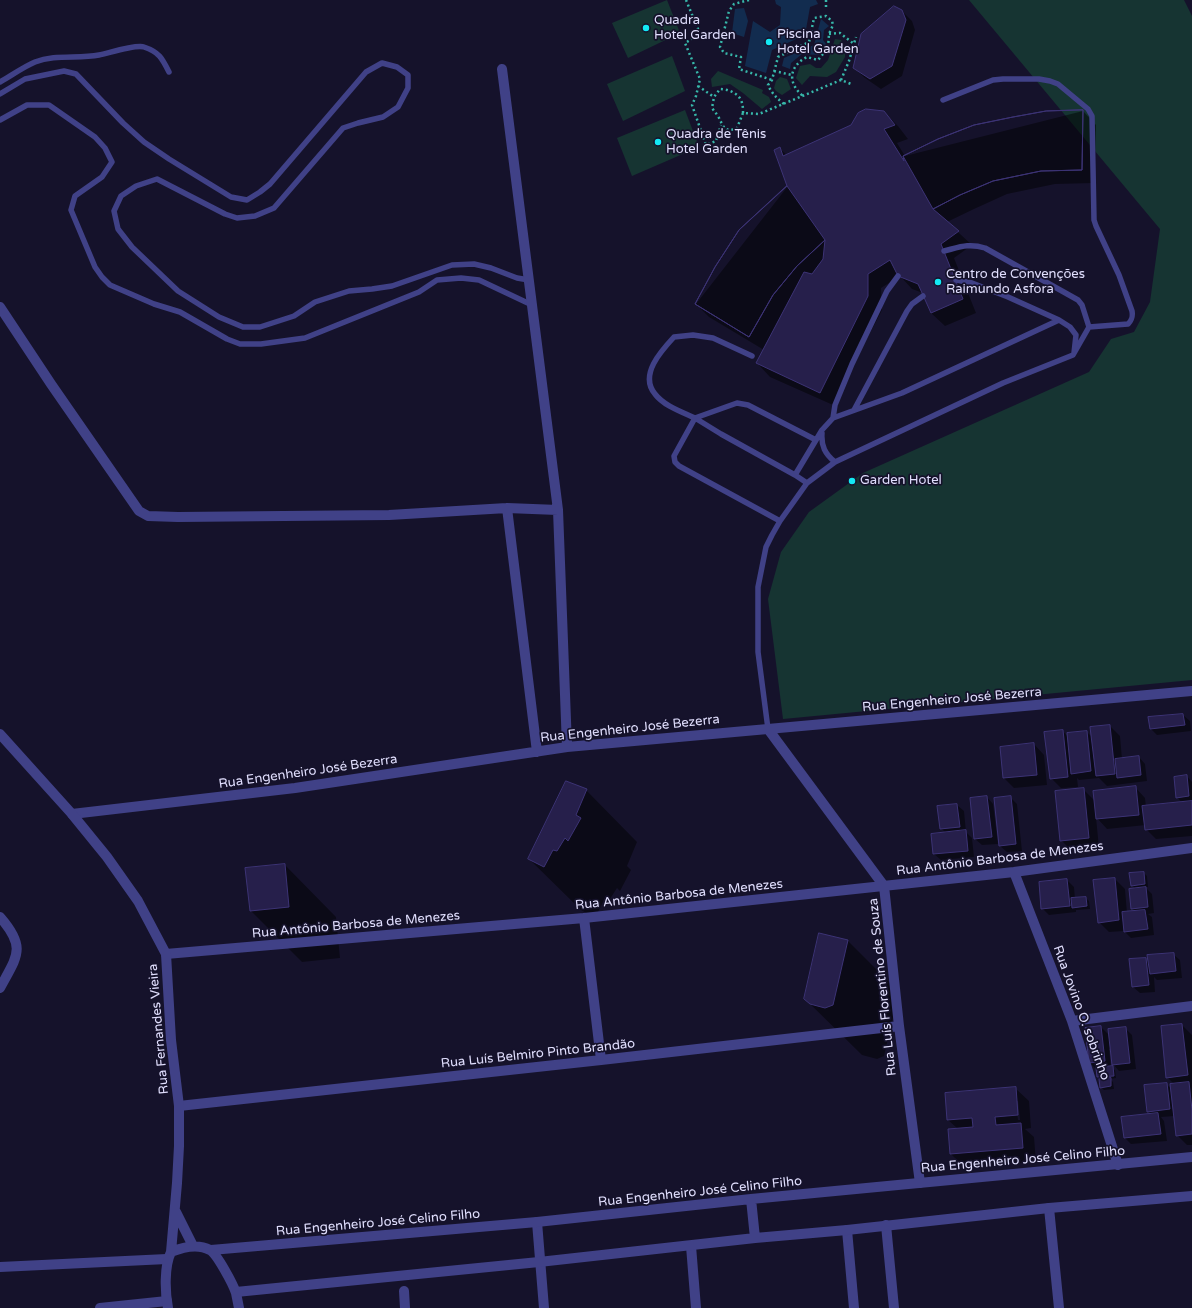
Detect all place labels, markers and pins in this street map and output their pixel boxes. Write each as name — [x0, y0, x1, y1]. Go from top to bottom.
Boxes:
place label: Quadra Hotel Garden — [654, 13, 736, 44]
marker: Quadra Hotel Garden — [641, 23, 651, 33]
place label: Piscina Hotel Garden — [777, 27, 859, 58]
marker: Piscina Hotel Garden — [764, 37, 774, 47]
place label: Quadra de Tênis Hotel Garden — [666, 127, 766, 158]
marker: Quadra de Tênis Hotel Garden — [653, 137, 663, 147]
place label: Centro de Convenções Raimundo Asfora — [946, 267, 1085, 298]
marker: Centro de Convenções Raimundo Asfora — [933, 277, 943, 287]
place label: Garden Hotel — [860, 473, 942, 489]
marker: Garden Hotel — [847, 476, 857, 486]

